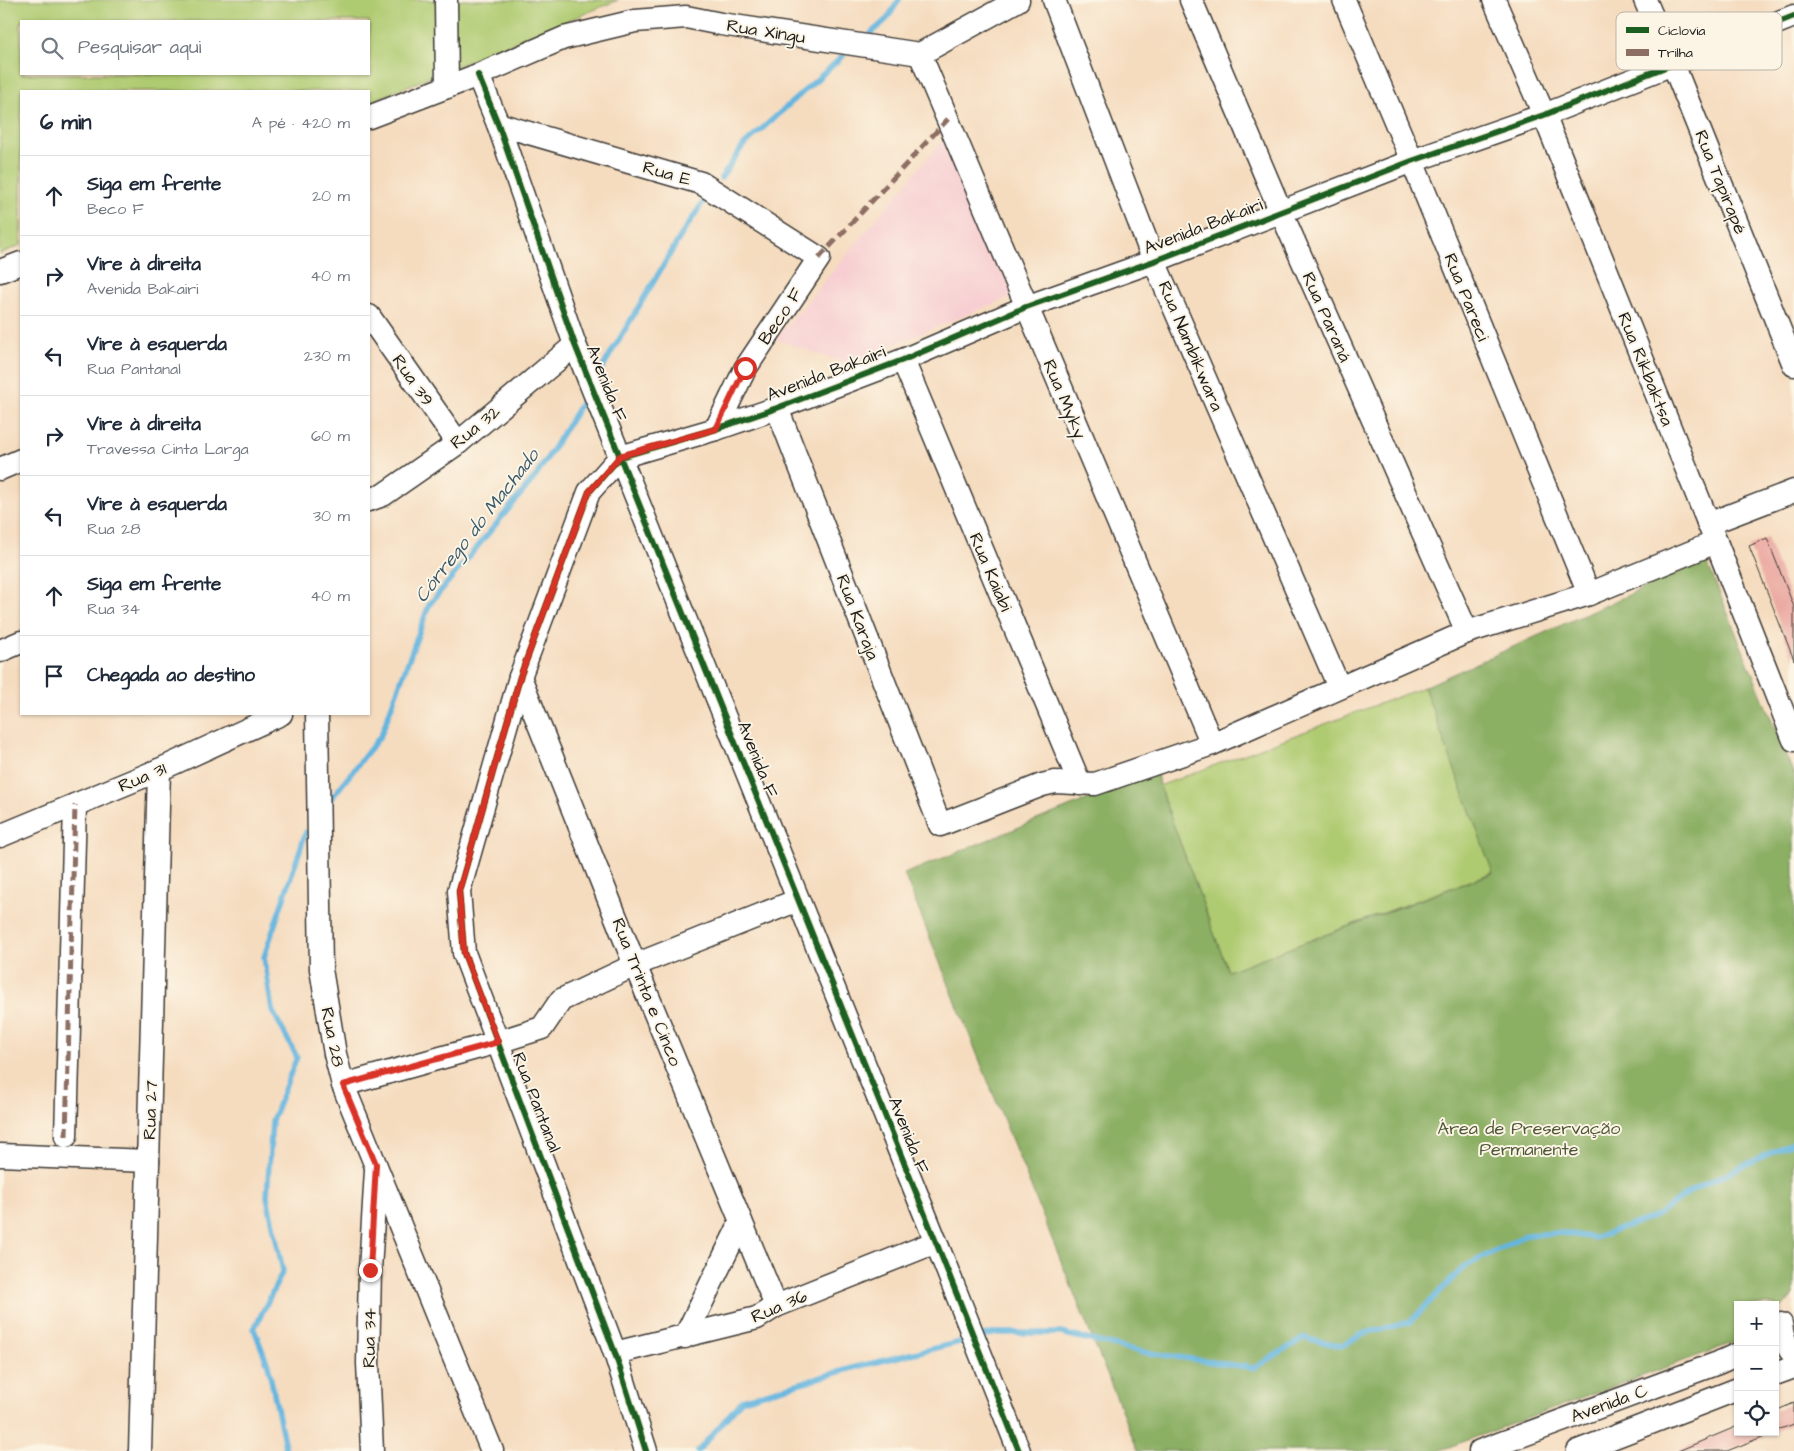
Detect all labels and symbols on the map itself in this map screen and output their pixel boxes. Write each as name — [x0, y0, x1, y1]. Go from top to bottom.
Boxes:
legend — [1616, 12, 1782, 70]
street label: Rua Xingu — [725, 13, 807, 51]
text: Ciclovia — [1658, 21, 1705, 41]
text: Trilha — [1658, 43, 1693, 63]
street label: Rua Tapirapé — [1688, 126, 1753, 238]
street label: Rua E — [640, 155, 694, 192]
street label: Avenida Bakairi — [1140, 192, 1266, 261]
street label: Rua Pareci — [1438, 249, 1496, 345]
street label: Rua Paraná — [1296, 268, 1358, 366]
street label: Rua Nambikwara — [1152, 277, 1229, 415]
street label: Beco F — [752, 282, 809, 350]
street label: Rua Rikbaktsa — [1611, 309, 1680, 430]
street label: Avenida Bakairi — [763, 339, 889, 408]
street label: Avenida F — [580, 341, 633, 426]
street label: Rua 39 — [386, 349, 439, 411]
street label: Rua Myky — [1036, 356, 1093, 443]
route start — [734, 357, 757, 380]
street label: Rua 32 — [445, 399, 506, 455]
water label: Córrego do Machado — [409, 442, 547, 608]
street label: Rua Kaiabi — [963, 529, 1018, 616]
street label: Rua Karaja — [830, 571, 885, 664]
street label: Avenida F — [731, 717, 784, 802]
street label: Rua 31 — [114, 756, 170, 799]
street label: Rua Trinta e Cinco — [605, 914, 688, 1070]
street label: Rua 28 — [314, 1005, 351, 1069]
street label: Rua Pantanal — [506, 1048, 567, 1156]
street label: Rua 27 — [137, 1080, 164, 1140]
street label: Avenida F — [882, 1093, 935, 1178]
park label: Área de Preservação Permanente — [1438, 1116, 1620, 1162]
route end — [359, 1259, 382, 1282]
street label: Rua 36 — [747, 1283, 811, 1329]
street label: Rua 34 — [356, 1308, 383, 1368]
street label: Avenida C — [1567, 1378, 1652, 1429]

